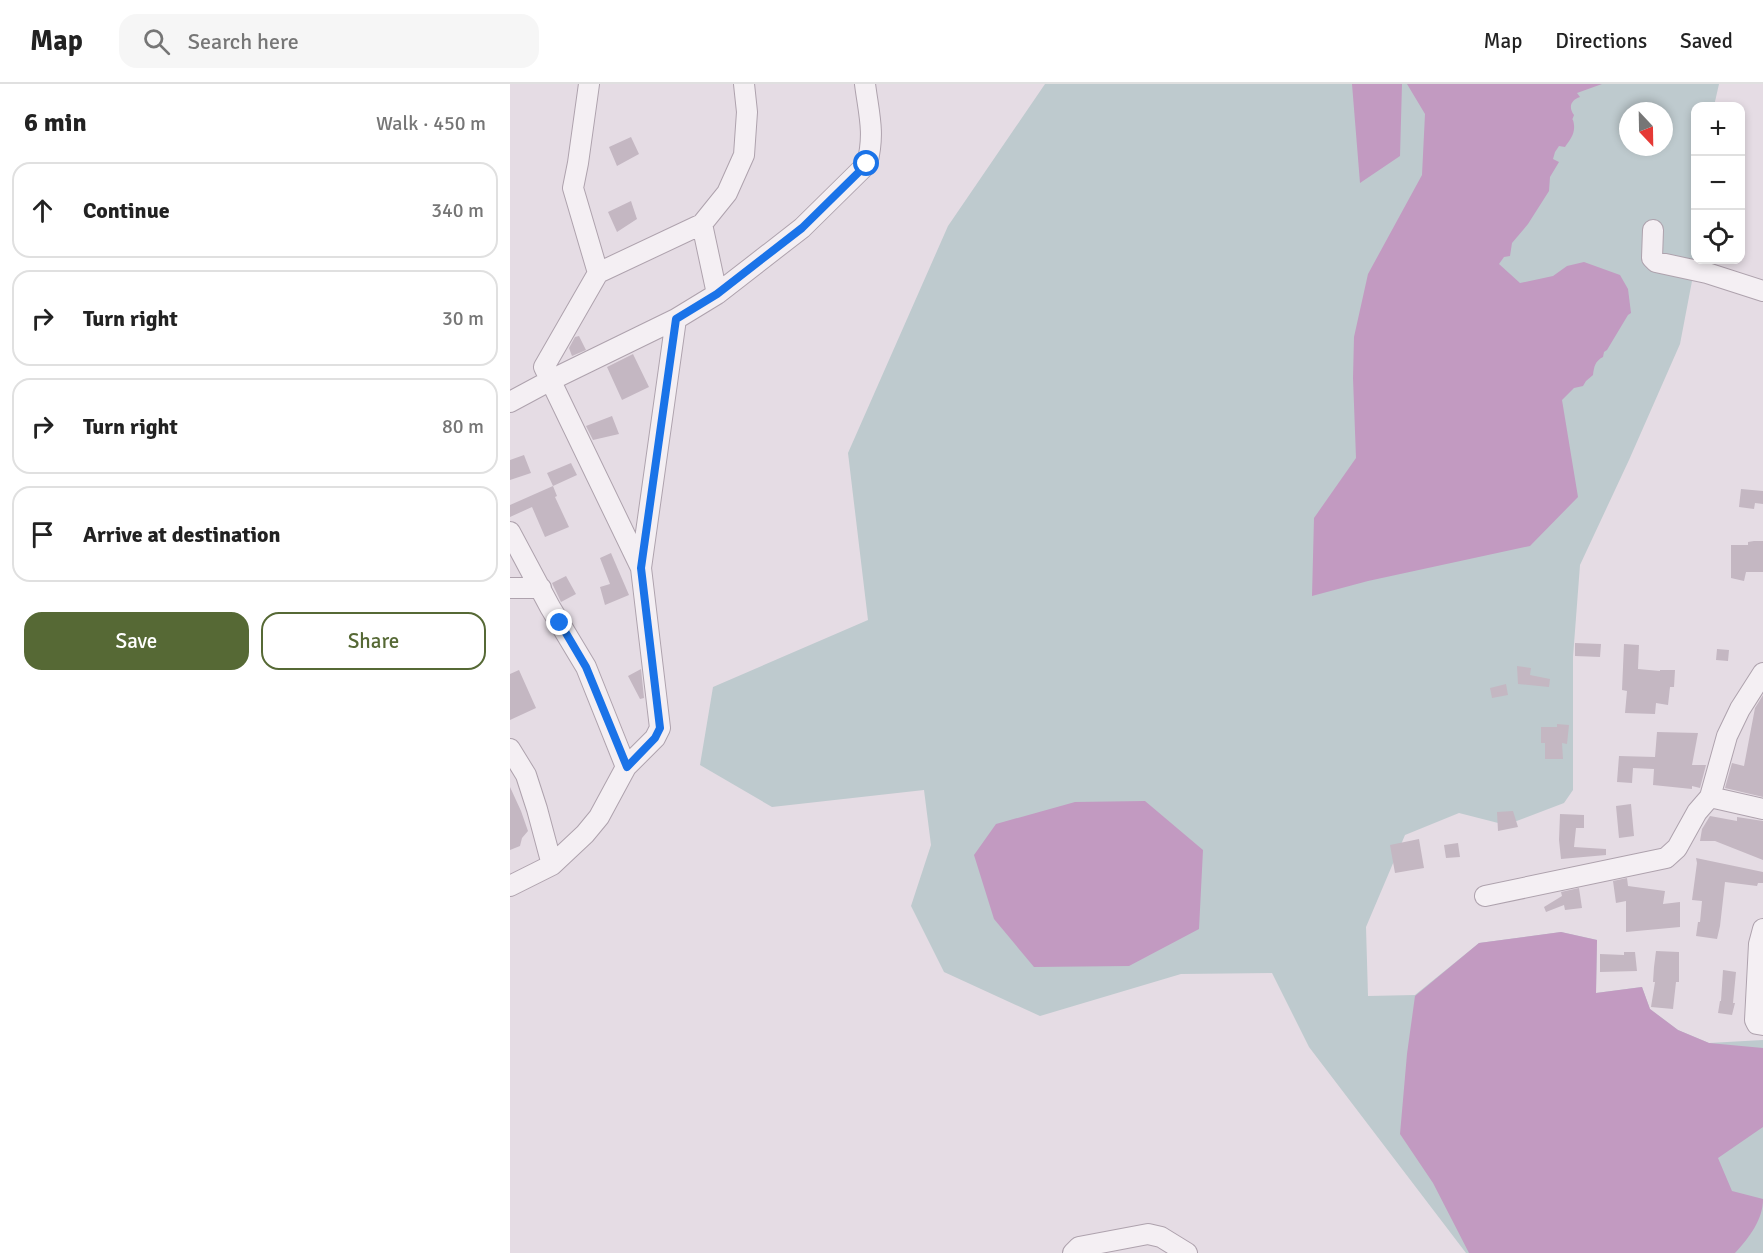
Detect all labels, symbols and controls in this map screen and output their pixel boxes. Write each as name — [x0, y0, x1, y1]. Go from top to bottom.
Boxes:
search box — [119, 14, 539, 68]
text: Map — [30, 24, 83, 58]
icon: search — [140, 25, 173, 58]
text: Search here — [188, 28, 299, 55]
text: Map — [1484, 28, 1522, 54]
text: Directions — [1555, 28, 1647, 54]
text: Saved — [1680, 28, 1733, 54]
north arrow — [1619, 102, 1673, 156]
map controls — [1691, 102, 1745, 264]
button: + — [1691, 102, 1745, 156]
text: 6 min — [24, 107, 87, 139]
text: Walk · 450 m — [376, 111, 486, 136]
route start — [853, 150, 879, 176]
button: − — [1691, 156, 1745, 210]
icon: ahead — [26, 194, 59, 227]
text: Continue — [83, 197, 170, 224]
text: 340 m — [431, 198, 484, 223]
button: locate — [1691, 210, 1745, 264]
icon: right — [26, 302, 59, 335]
text: Turn right — [83, 305, 178, 332]
text: 30 m — [442, 306, 484, 331]
icon: right — [26, 410, 59, 443]
text: Turn right — [83, 413, 178, 440]
text: 80 m — [442, 414, 484, 439]
icon: arrive — [26, 518, 59, 551]
text: Arrive at destination — [83, 521, 280, 548]
route end — [546, 609, 572, 635]
button: Save — [24, 612, 249, 670]
button: Share — [261, 612, 486, 670]

